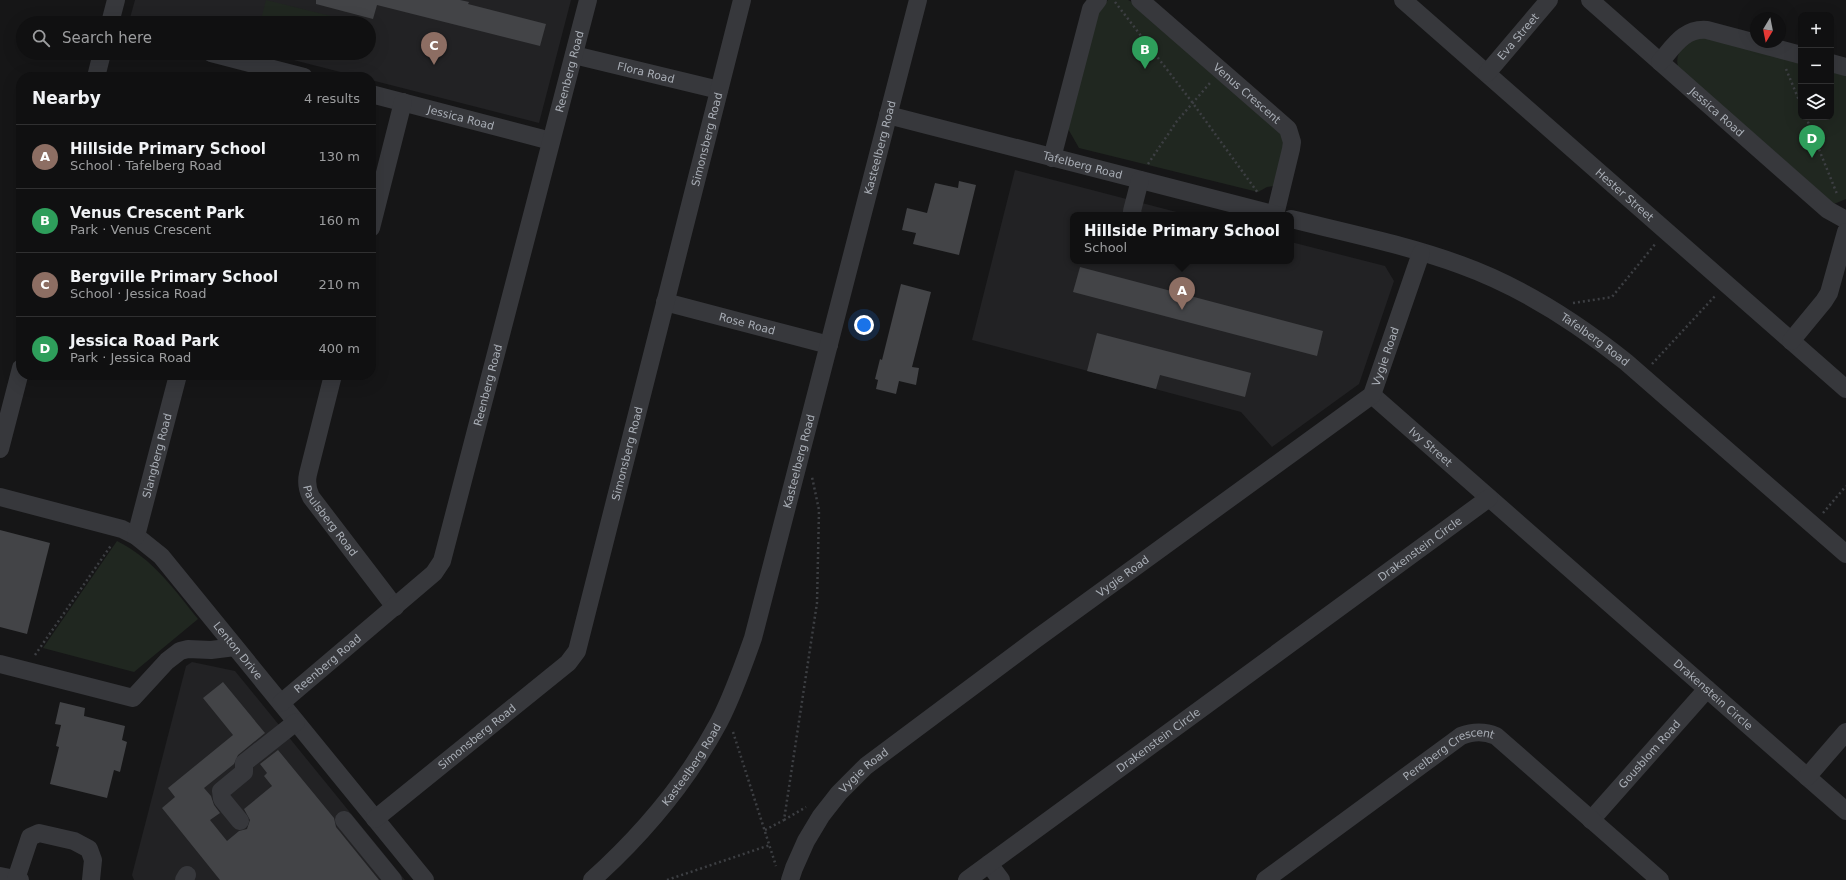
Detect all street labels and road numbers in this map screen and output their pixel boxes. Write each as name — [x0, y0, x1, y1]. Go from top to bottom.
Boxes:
street label: Eva Street — [1495, 10, 1542, 62]
street label: Reenberg Road — [553, 29, 586, 114]
street label: Flora Road — [616, 59, 676, 86]
street label: Venus Crescent — [1211, 60, 1284, 127]
street label: Jessica Road — [1686, 84, 1747, 139]
street label: Simonsberg Road — [689, 91, 725, 188]
street label: Kasteelberg Road — [861, 99, 898, 196]
street label: Jessica Road — [425, 102, 496, 132]
street label: Tafelberg Road — [1041, 148, 1124, 181]
street label: Hester Street — [1593, 166, 1657, 224]
street label: Rose Road — [718, 310, 777, 337]
street label: Tafelberg Road — [1557, 310, 1632, 369]
street label: Vygie Road — [1369, 325, 1402, 388]
street label: Reenberg Road — [471, 343, 505, 427]
street label: Simonsberg Road — [609, 405, 645, 502]
street label: Slangberg Road — [140, 412, 174, 499]
street label: Kasteelberg Road — [780, 413, 817, 510]
street label: Ivy Street — [1406, 424, 1455, 469]
street label: Paulsberg Road — [301, 484, 360, 559]
street label: Drakenstein Circle — [1375, 514, 1464, 584]
street label: Vygie Road — [1094, 553, 1151, 599]
street label: Lenton Drive — [211, 619, 266, 682]
street label: Reenberg Road — [291, 631, 364, 696]
street label: Drakenstein Circle — [1671, 656, 1756, 733]
street label: Simonsberg Road — [435, 701, 518, 772]
street label: Drakenstein Circle — [1114, 705, 1203, 775]
street label: Gousblom Road — [1616, 717, 1683, 791]
street label: Kasteelberg Road — [659, 721, 724, 808]
street label: Perelberg Crescent — [1400, 726, 1497, 783]
street label: Vygie Road — [836, 745, 891, 796]

